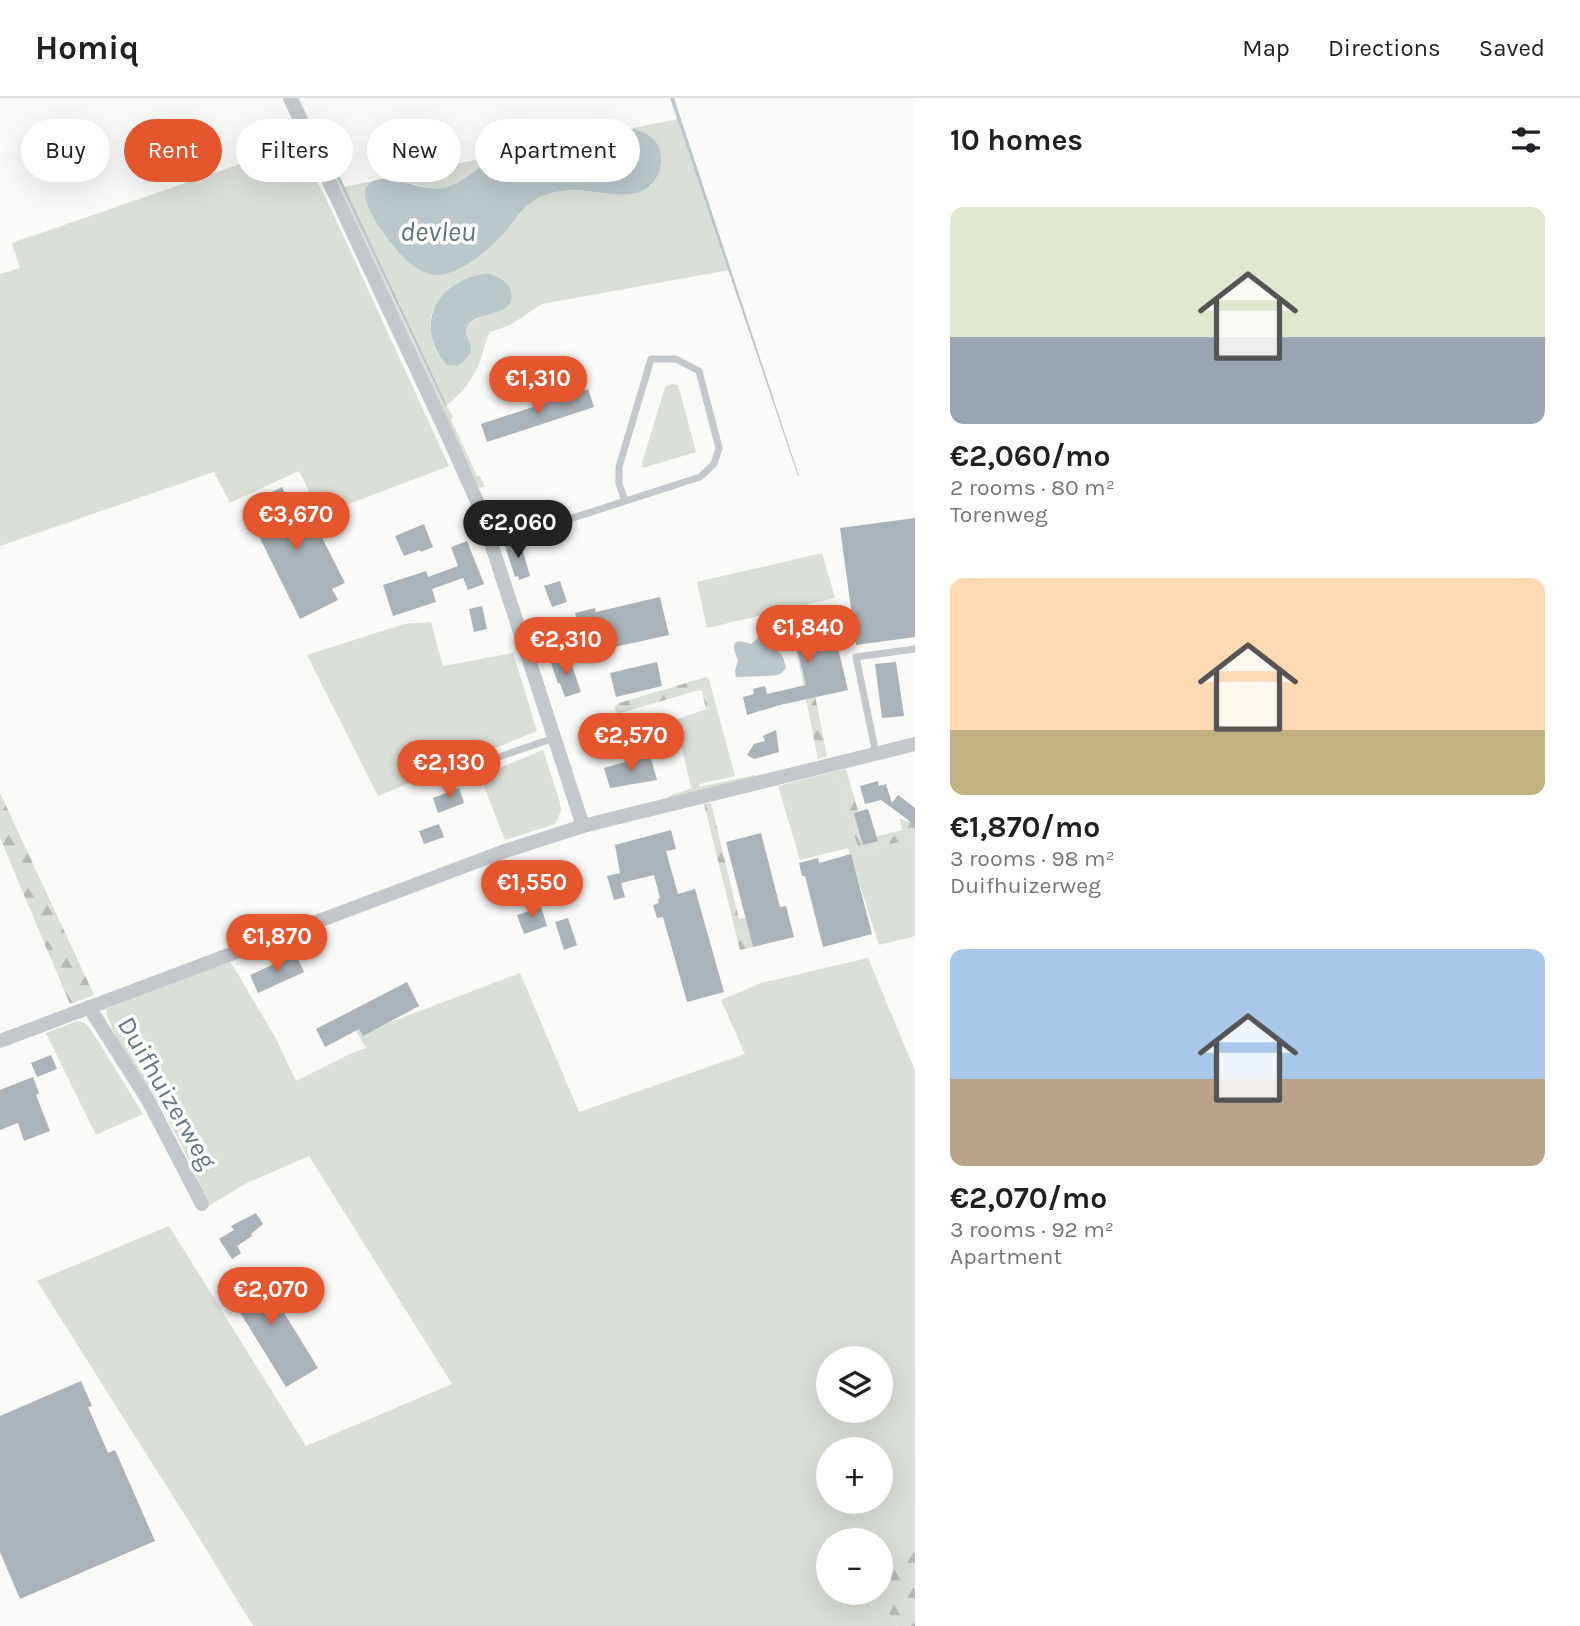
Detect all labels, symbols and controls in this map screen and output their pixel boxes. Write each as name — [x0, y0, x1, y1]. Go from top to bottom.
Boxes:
text: Homiq — [35, 29, 139, 67]
text: Map — [1242, 34, 1290, 62]
text: Directions — [1328, 34, 1441, 62]
text: Saved — [1479, 34, 1545, 62]
chip: Buy — [21, 119, 110, 182]
chip: Rent — [124, 119, 222, 182]
chip: Filters — [236, 119, 353, 182]
chip: New — [367, 119, 461, 182]
chip: Apartment — [475, 119, 640, 182]
icon: filters — [1507, 121, 1545, 159]
text: 10 homes — [950, 122, 1083, 158]
water label: devleu — [400, 215, 476, 248]
icon: home — [1185, 253, 1311, 379]
pin: €1,310 — [481, 356, 595, 416]
text: €1,310 — [505, 365, 571, 392]
text: €2,060/mo — [950, 438, 1111, 474]
text: 2 rooms · 80 m² — [950, 474, 1115, 501]
pin: €3,670 — [239, 492, 353, 552]
pin: €2,060 — [461, 500, 575, 560]
text: €3,670 — [259, 501, 333, 528]
text: Torenweg — [950, 501, 1048, 528]
text: €2,060 — [479, 509, 557, 536]
pin: €1,840 — [751, 606, 865, 665]
text: €1,840 — [772, 614, 844, 641]
pin: €2,310 — [509, 618, 623, 677]
icon: home — [1185, 624, 1311, 750]
text: €2,310 — [530, 626, 602, 653]
pin: €2,570 — [574, 714, 688, 773]
text: €2,570 — [594, 722, 668, 749]
pin: €2,130 — [392, 740, 506, 800]
text: €2,130 — [413, 749, 485, 776]
text: €1,870/mo — [950, 809, 1100, 845]
text: 3 rooms · 98 m² — [950, 845, 1115, 872]
pin: €1,550 — [475, 860, 589, 920]
text: €1,550 — [497, 869, 567, 896]
text: Duifhuizerweg — [950, 872, 1101, 899]
pin: €1,870 — [220, 914, 334, 974]
text: €1,870 — [242, 923, 312, 950]
icon: home — [1185, 995, 1311, 1121]
street label: Duifhuizerweg — [111, 1011, 223, 1175]
text: €2,070/mo — [950, 1180, 1107, 1216]
text: 3 rooms · 92 m² — [950, 1216, 1114, 1243]
text: Apartment — [950, 1243, 1062, 1270]
pin: €2,070 — [214, 1268, 328, 1327]
text: €2,070 — [234, 1276, 308, 1303]
map controls — [816, 1346, 893, 1605]
button: layers — [816, 1346, 893, 1423]
button: + — [816, 1437, 893, 1514]
button: − — [816, 1528, 893, 1605]

